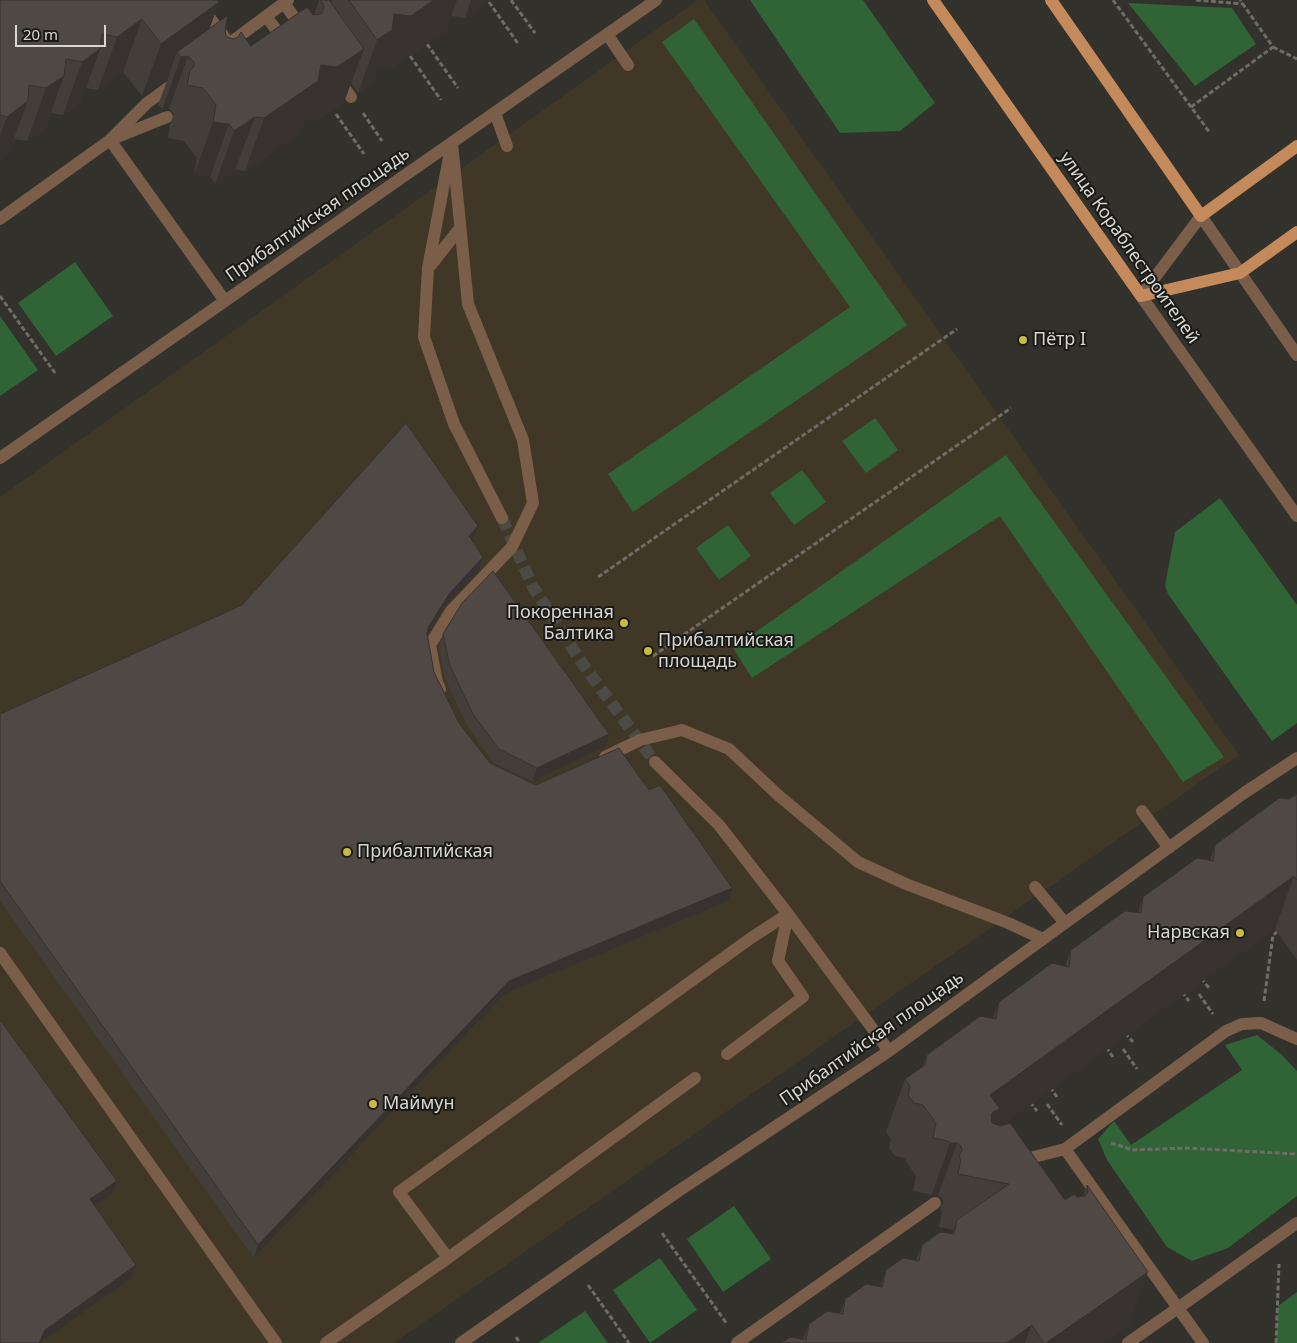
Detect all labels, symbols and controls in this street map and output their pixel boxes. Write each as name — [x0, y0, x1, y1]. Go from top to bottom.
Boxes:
scale bar — [18, 15, 109, 47]
text: 20 m — [23, 24, 58, 44]
street label: Прибалтийская площадь — [222, 143, 414, 287]
street label: улица Кораблестроителей — [1054, 148, 1204, 348]
place label: Пётр I — [1033, 329, 1086, 351]
marker: Пётр I — [1017, 334, 1029, 346]
place label: Покоренная Балтика — [507, 602, 614, 644]
marker: Покоренная Балтика — [618, 617, 630, 629]
place label: Прибалтийская площадь — [658, 630, 794, 672]
marker: Прибалтийская площадь — [642, 645, 654, 657]
place label: Прибалтийская — [357, 841, 493, 863]
marker: Прибалтийская — [341, 846, 353, 858]
place label: Нарвская — [1147, 922, 1230, 944]
marker: Нарвская — [1234, 927, 1246, 939]
street label: Прибалтийская площадь — [776, 967, 968, 1111]
place label: Маймун — [383, 1093, 455, 1115]
marker: Маймун — [367, 1098, 379, 1110]

